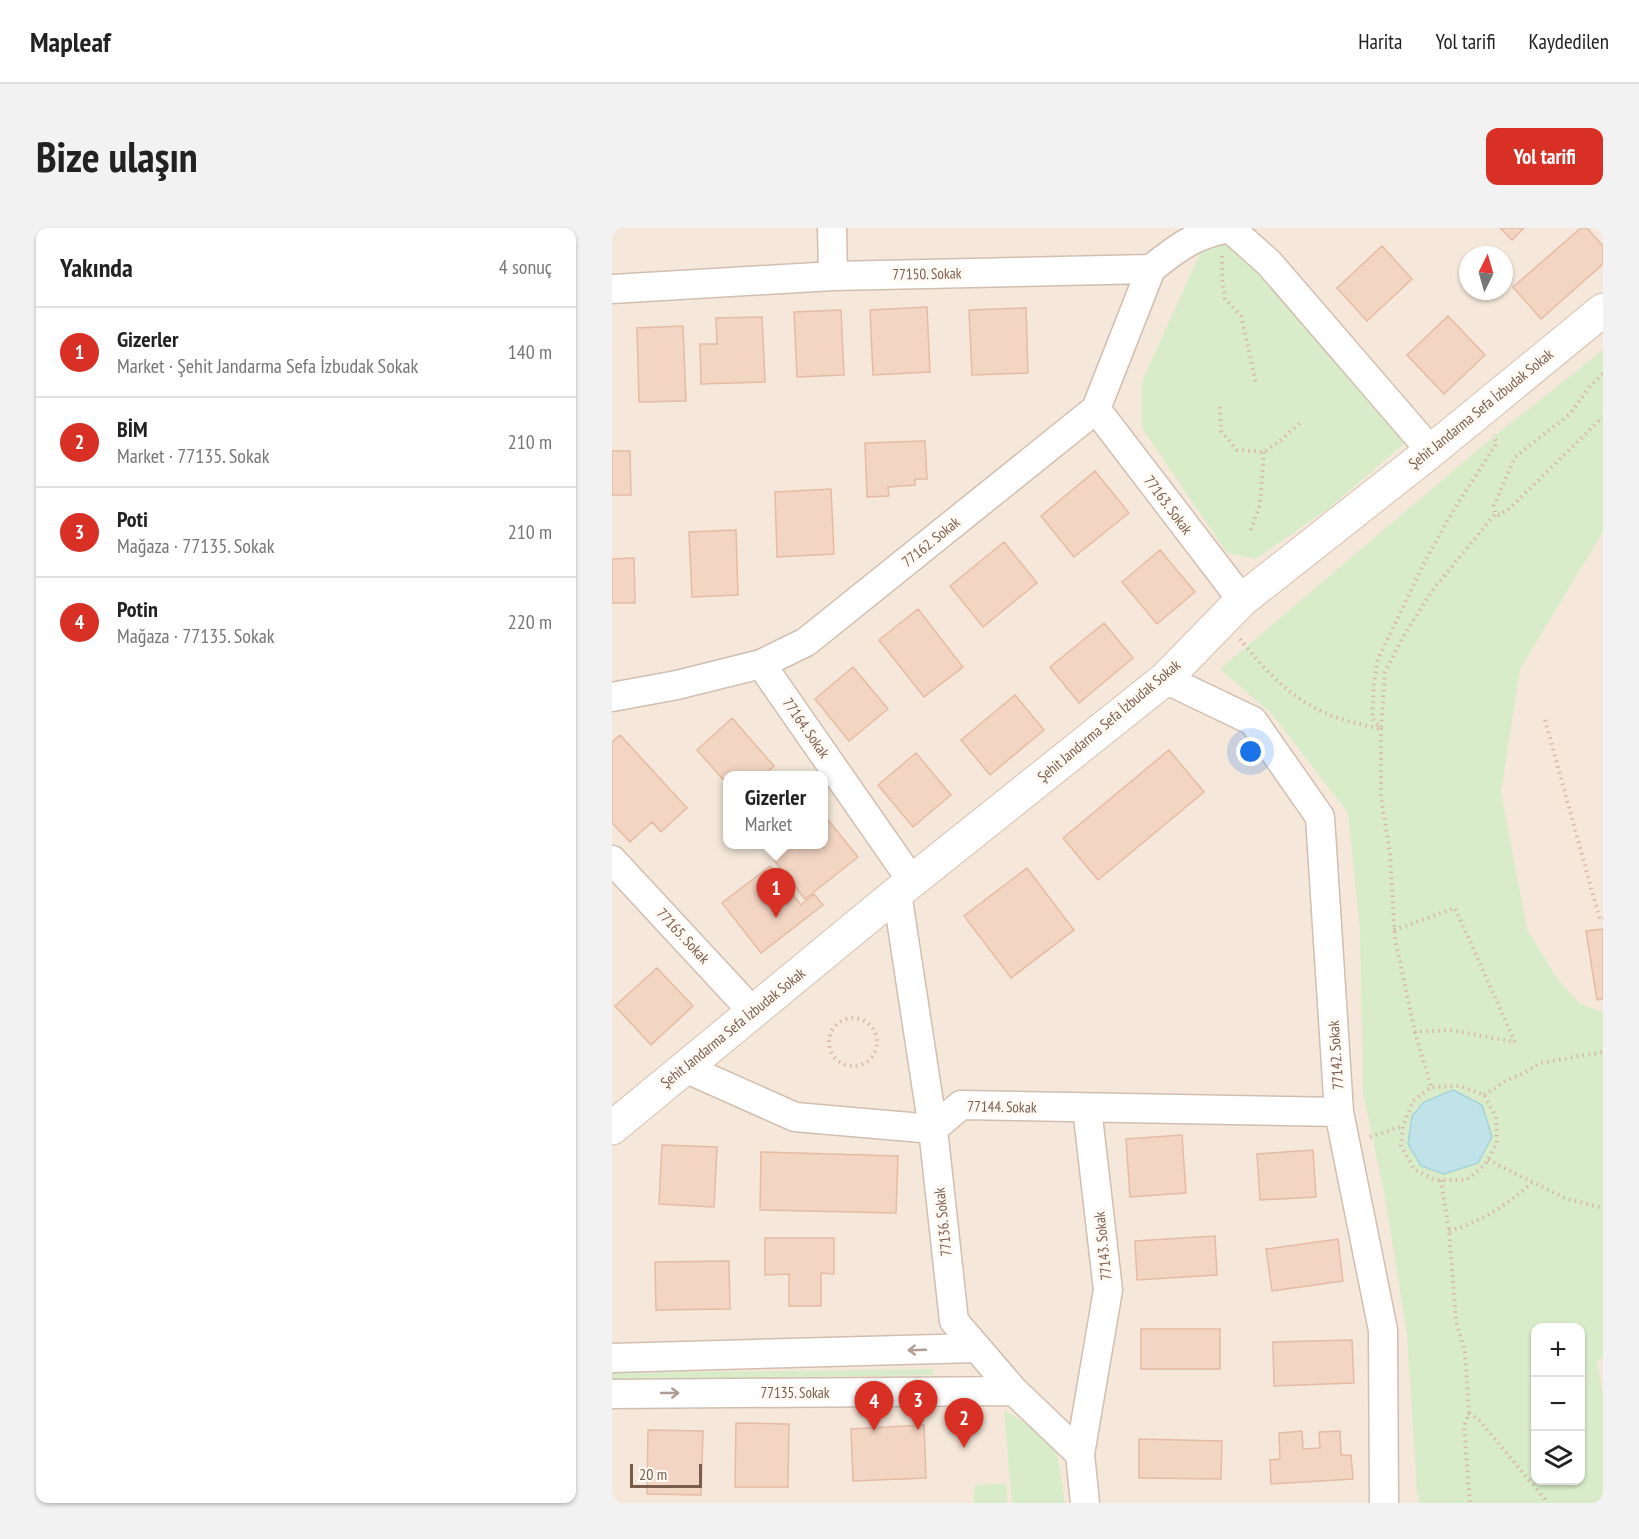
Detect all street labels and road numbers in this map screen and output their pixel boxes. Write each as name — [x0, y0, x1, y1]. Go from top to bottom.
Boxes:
street label: 77150. Sokak — [892, 263, 962, 284]
street label: Şehit Jandarma Sefa İzbudak Sokak — [1404, 344, 1557, 473]
street label: 77163. Sokak — [1140, 471, 1197, 538]
street label: 77162. Sokak — [898, 512, 964, 571]
street label: Şehit Jandarma Sefa İzbudak Sokak — [1033, 655, 1184, 786]
street label: 77164. Sokak — [779, 694, 834, 762]
street label: 77165. Sokak — [653, 904, 714, 968]
street label: Şehit Jandarma Sefa İzbudak Sokak — [656, 963, 809, 1092]
street label: 77142. Sokak — [1324, 1020, 1347, 1090]
street label: 77144. Sokak — [967, 1096, 1037, 1117]
street label: 77136. Sokak — [929, 1186, 956, 1257]
street label: 77143. Sokak — [1089, 1210, 1116, 1281]
street label: 77135. Sokak — [760, 1383, 830, 1402]

